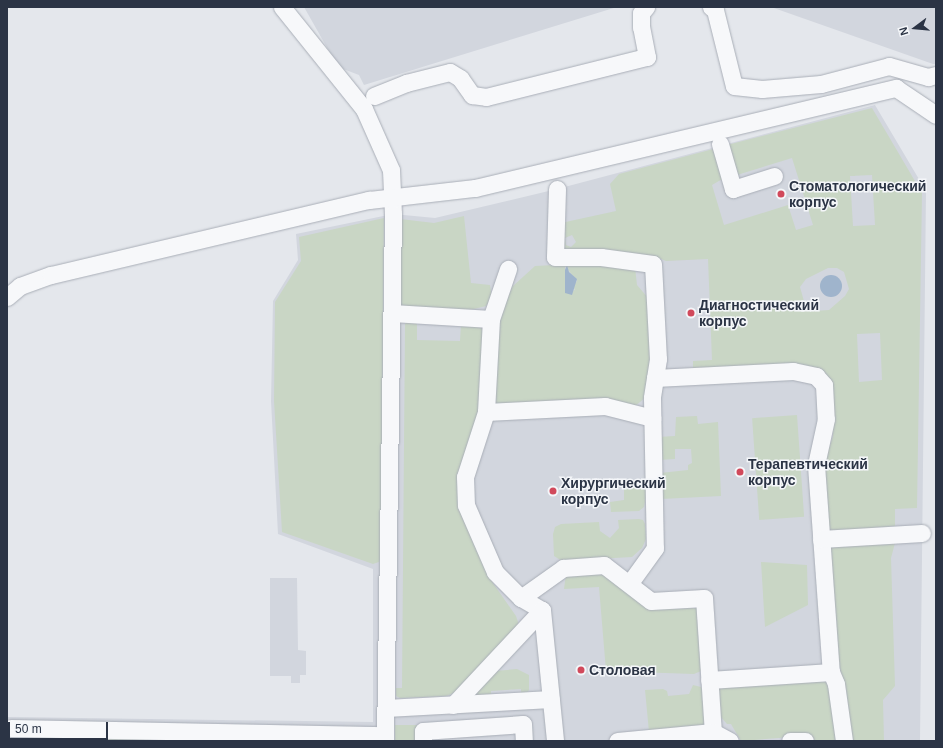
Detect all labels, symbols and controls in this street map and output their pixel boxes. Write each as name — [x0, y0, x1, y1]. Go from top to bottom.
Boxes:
north arrow — [895, 8, 935, 48]
text: N — [897, 26, 910, 37]
place label: Стоматологический корпус — [789, 178, 926, 210]
marker: Стоматологический корпус — [776, 189, 786, 199]
place label: Диагностический корпус — [699, 297, 819, 330]
marker: Диагностический корпус — [686, 308, 696, 318]
place label: Терапевтический корпус — [748, 456, 868, 488]
marker: Терапевтический корпус — [735, 467, 745, 477]
place label: Хирургический корпус — [561, 475, 666, 508]
marker: Хирургический корпус — [548, 486, 558, 496]
place label: Столовая — [589, 662, 656, 678]
marker: Столовая — [576, 665, 586, 675]
scale bar — [10, 714, 110, 740]
text: 50 m — [15, 722, 42, 736]

